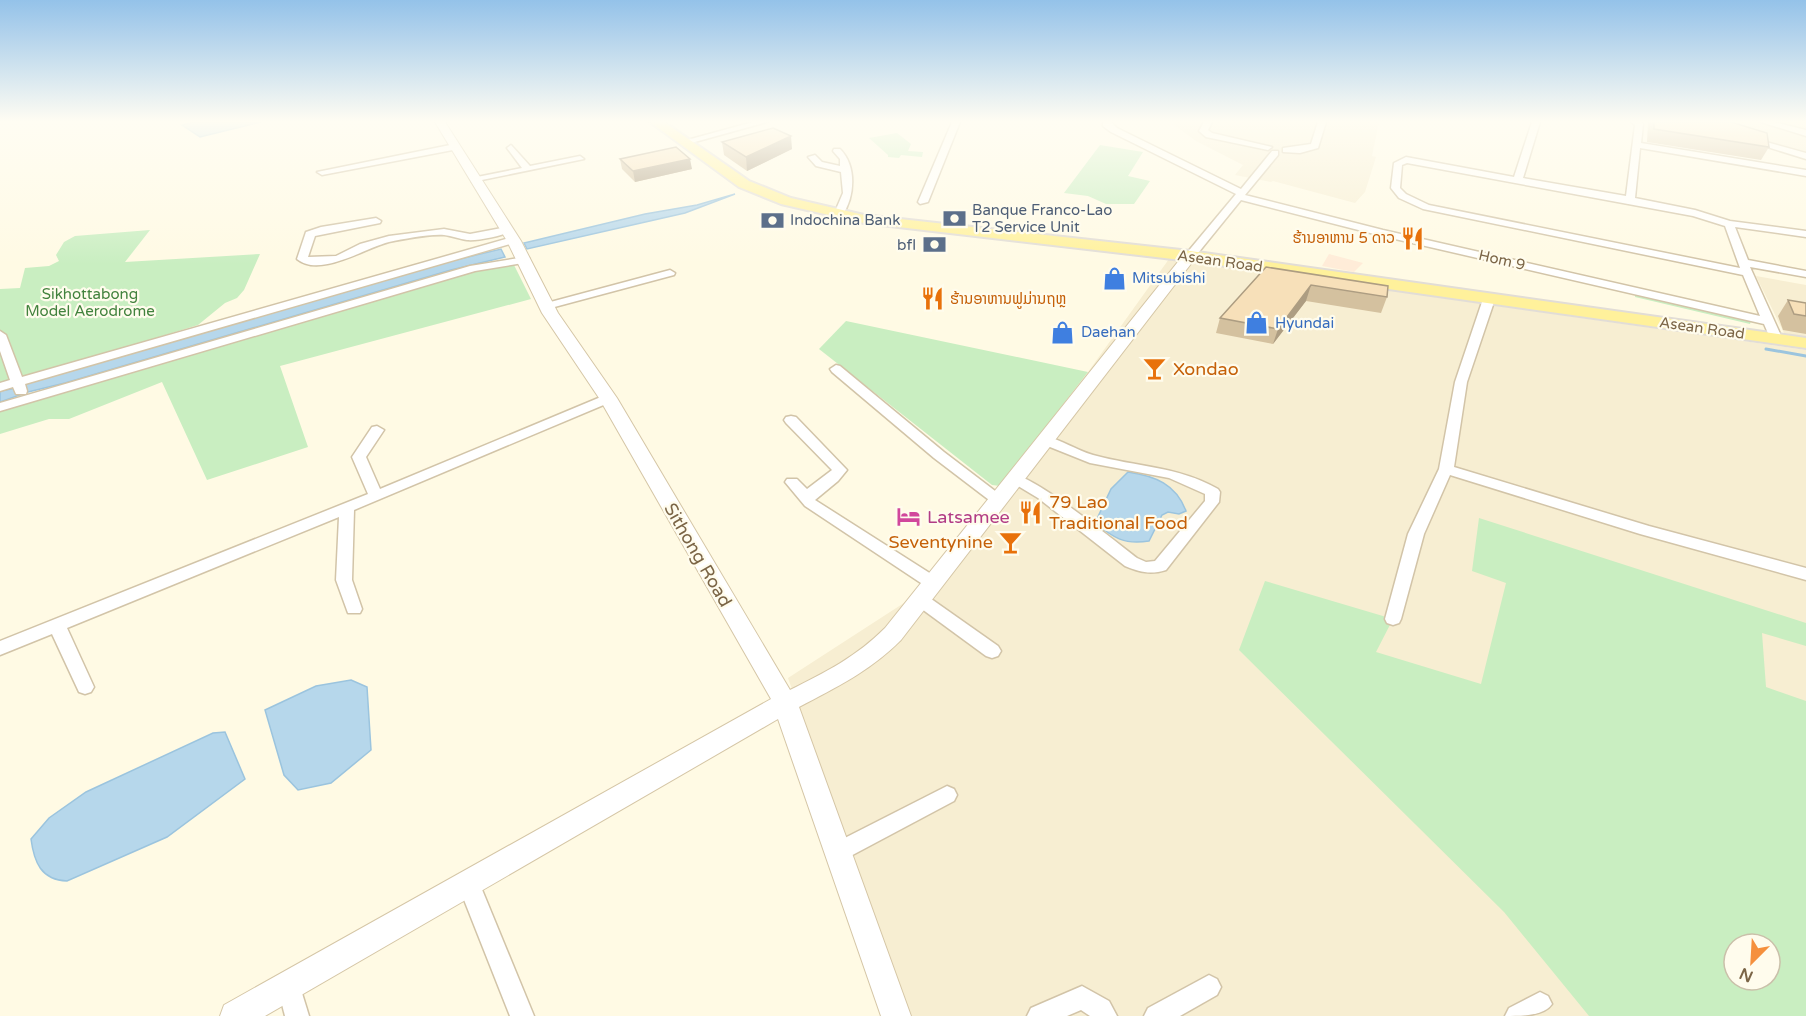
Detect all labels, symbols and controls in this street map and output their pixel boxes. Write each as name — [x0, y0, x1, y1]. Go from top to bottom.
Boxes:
place label: Banque Franco-Lao T2 Service Unit — [972, 201, 1112, 236]
bank icon: Banque Franco-Lao T2 Service Unit — [941, 206, 967, 232]
bank icon: Indochina Bank — [759, 207, 785, 233]
place label: Indochina Bank — [790, 211, 900, 229]
restaurant icon: ຮ້ານອາຫານ 5 ດາວ — [1400, 225, 1426, 251]
place label: ຮ້ານອາຫານ 5 ດາວ — [1293, 229, 1395, 247]
bank icon: bfl — [921, 232, 947, 258]
place label: bfl — [897, 236, 916, 254]
street label: Asean Road — [1176, 246, 1264, 276]
street label: Hom 9 — [1477, 246, 1527, 274]
shop icon: Mitsubishi — [1101, 265, 1127, 291]
place label: Mitsubishi — [1132, 269, 1205, 287]
park label: Sikhottabong Model Aerodrome — [25, 285, 155, 320]
restaurant icon: ຮ້ານອາຫານຟູມ່ານຖຫຼ — [919, 286, 945, 312]
place label: ຮ້ານອາຫານຟູມ່ານຖຫຼ — [950, 290, 1066, 309]
shop icon: Hyundai — [1244, 310, 1270, 336]
street label: Asean Road — [1658, 313, 1746, 343]
place label: Hyundai — [1275, 314, 1334, 332]
shop icon: Daehan — [1050, 319, 1076, 345]
place label: Daehan — [1081, 323, 1136, 341]
bar icon: Xondao — [1142, 356, 1168, 382]
place label: Xondao — [1173, 358, 1239, 380]
place label: 79 Lao Traditional Food — [1049, 491, 1188, 534]
street label: Sithong Road — [659, 499, 737, 611]
restaurant icon: 79 Lao Traditional Food — [1018, 499, 1044, 525]
hotel icon: Latsamee — [896, 504, 922, 530]
place label: Latsamee — [927, 506, 1010, 528]
bar icon: Seventynine — [998, 529, 1024, 555]
place label: Seventynine — [888, 531, 993, 553]
north arrow — [1722, 932, 1782, 992]
text: N — [1736, 963, 1756, 987]

